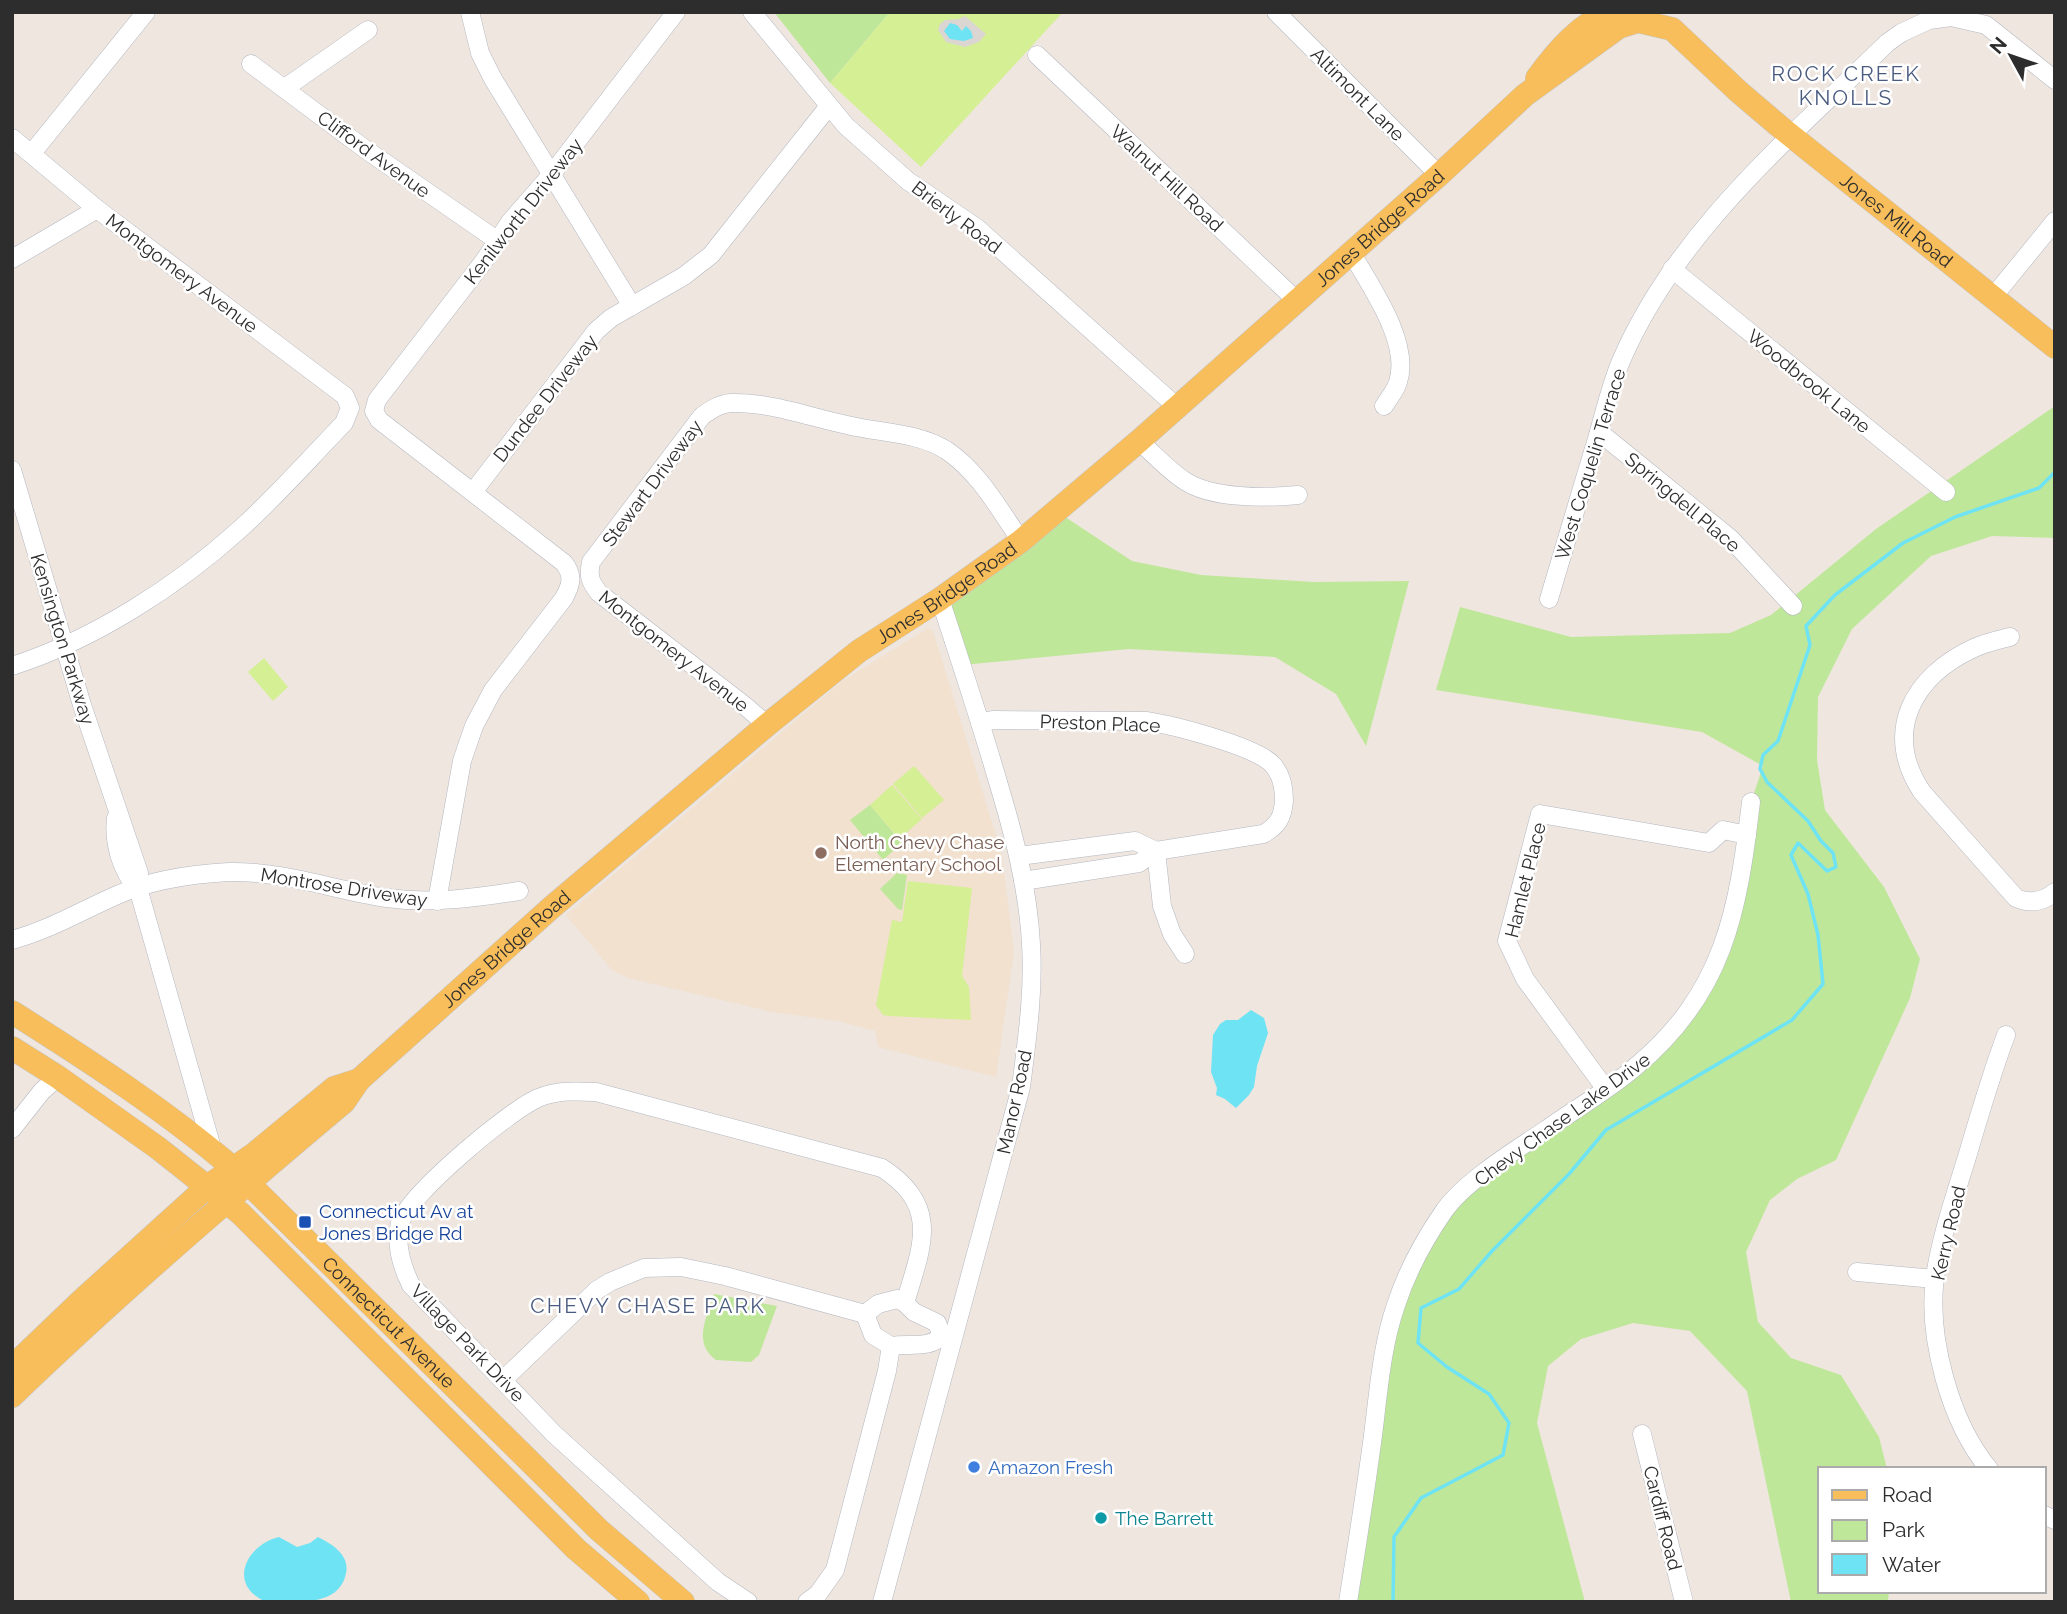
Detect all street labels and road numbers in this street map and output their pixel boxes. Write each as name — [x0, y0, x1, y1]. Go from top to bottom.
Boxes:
street label: Altimont Lane — [1307, 43, 1409, 145]
street label: Clifford Avenue — [314, 106, 434, 202]
street label: Walnut Hill Road — [1106, 120, 1228, 236]
street label: Kenilworth Driveway — [459, 134, 587, 288]
street label: Jones Bridge Road — [1310, 165, 1449, 291]
street label: Jones Mill Road — [1836, 169, 1957, 272]
street label: Brierly Road — [908, 176, 1006, 258]
street label: Montgomery Avenue — [102, 209, 262, 337]
street label: Woodbrook Lane — [1743, 325, 1875, 437]
street label: Dundee Driveway — [488, 330, 602, 466]
street label: West Coquelin Terrace — [1550, 366, 1630, 562]
street label: Stewart Driveway — [597, 415, 707, 551]
street label: Springdell Place — [1621, 448, 1745, 556]
street label: Jones Bridge Road — [872, 537, 1021, 648]
street label: Kensington Parkway — [26, 551, 100, 727]
street label: Montgomery Avenue — [595, 586, 753, 716]
street label: Preston Place — [1039, 710, 1161, 736]
street label: Hamlet Place — [1500, 820, 1550, 940]
street label: Montrose Driveway — [259, 863, 429, 911]
street label: Jones Bridge Road — [437, 886, 575, 1012]
street label: Manor Road — [992, 1048, 1036, 1156]
street label: Chevy Chase Lake Drive — [1470, 1048, 1654, 1190]
street label: Kerry Road — [1926, 1184, 1970, 1282]
street label: Connecticut Avenue — [318, 1252, 460, 1392]
street label: Village Park Drive — [406, 1280, 530, 1406]
street label: Cardiff Road — [1639, 1464, 1687, 1572]

